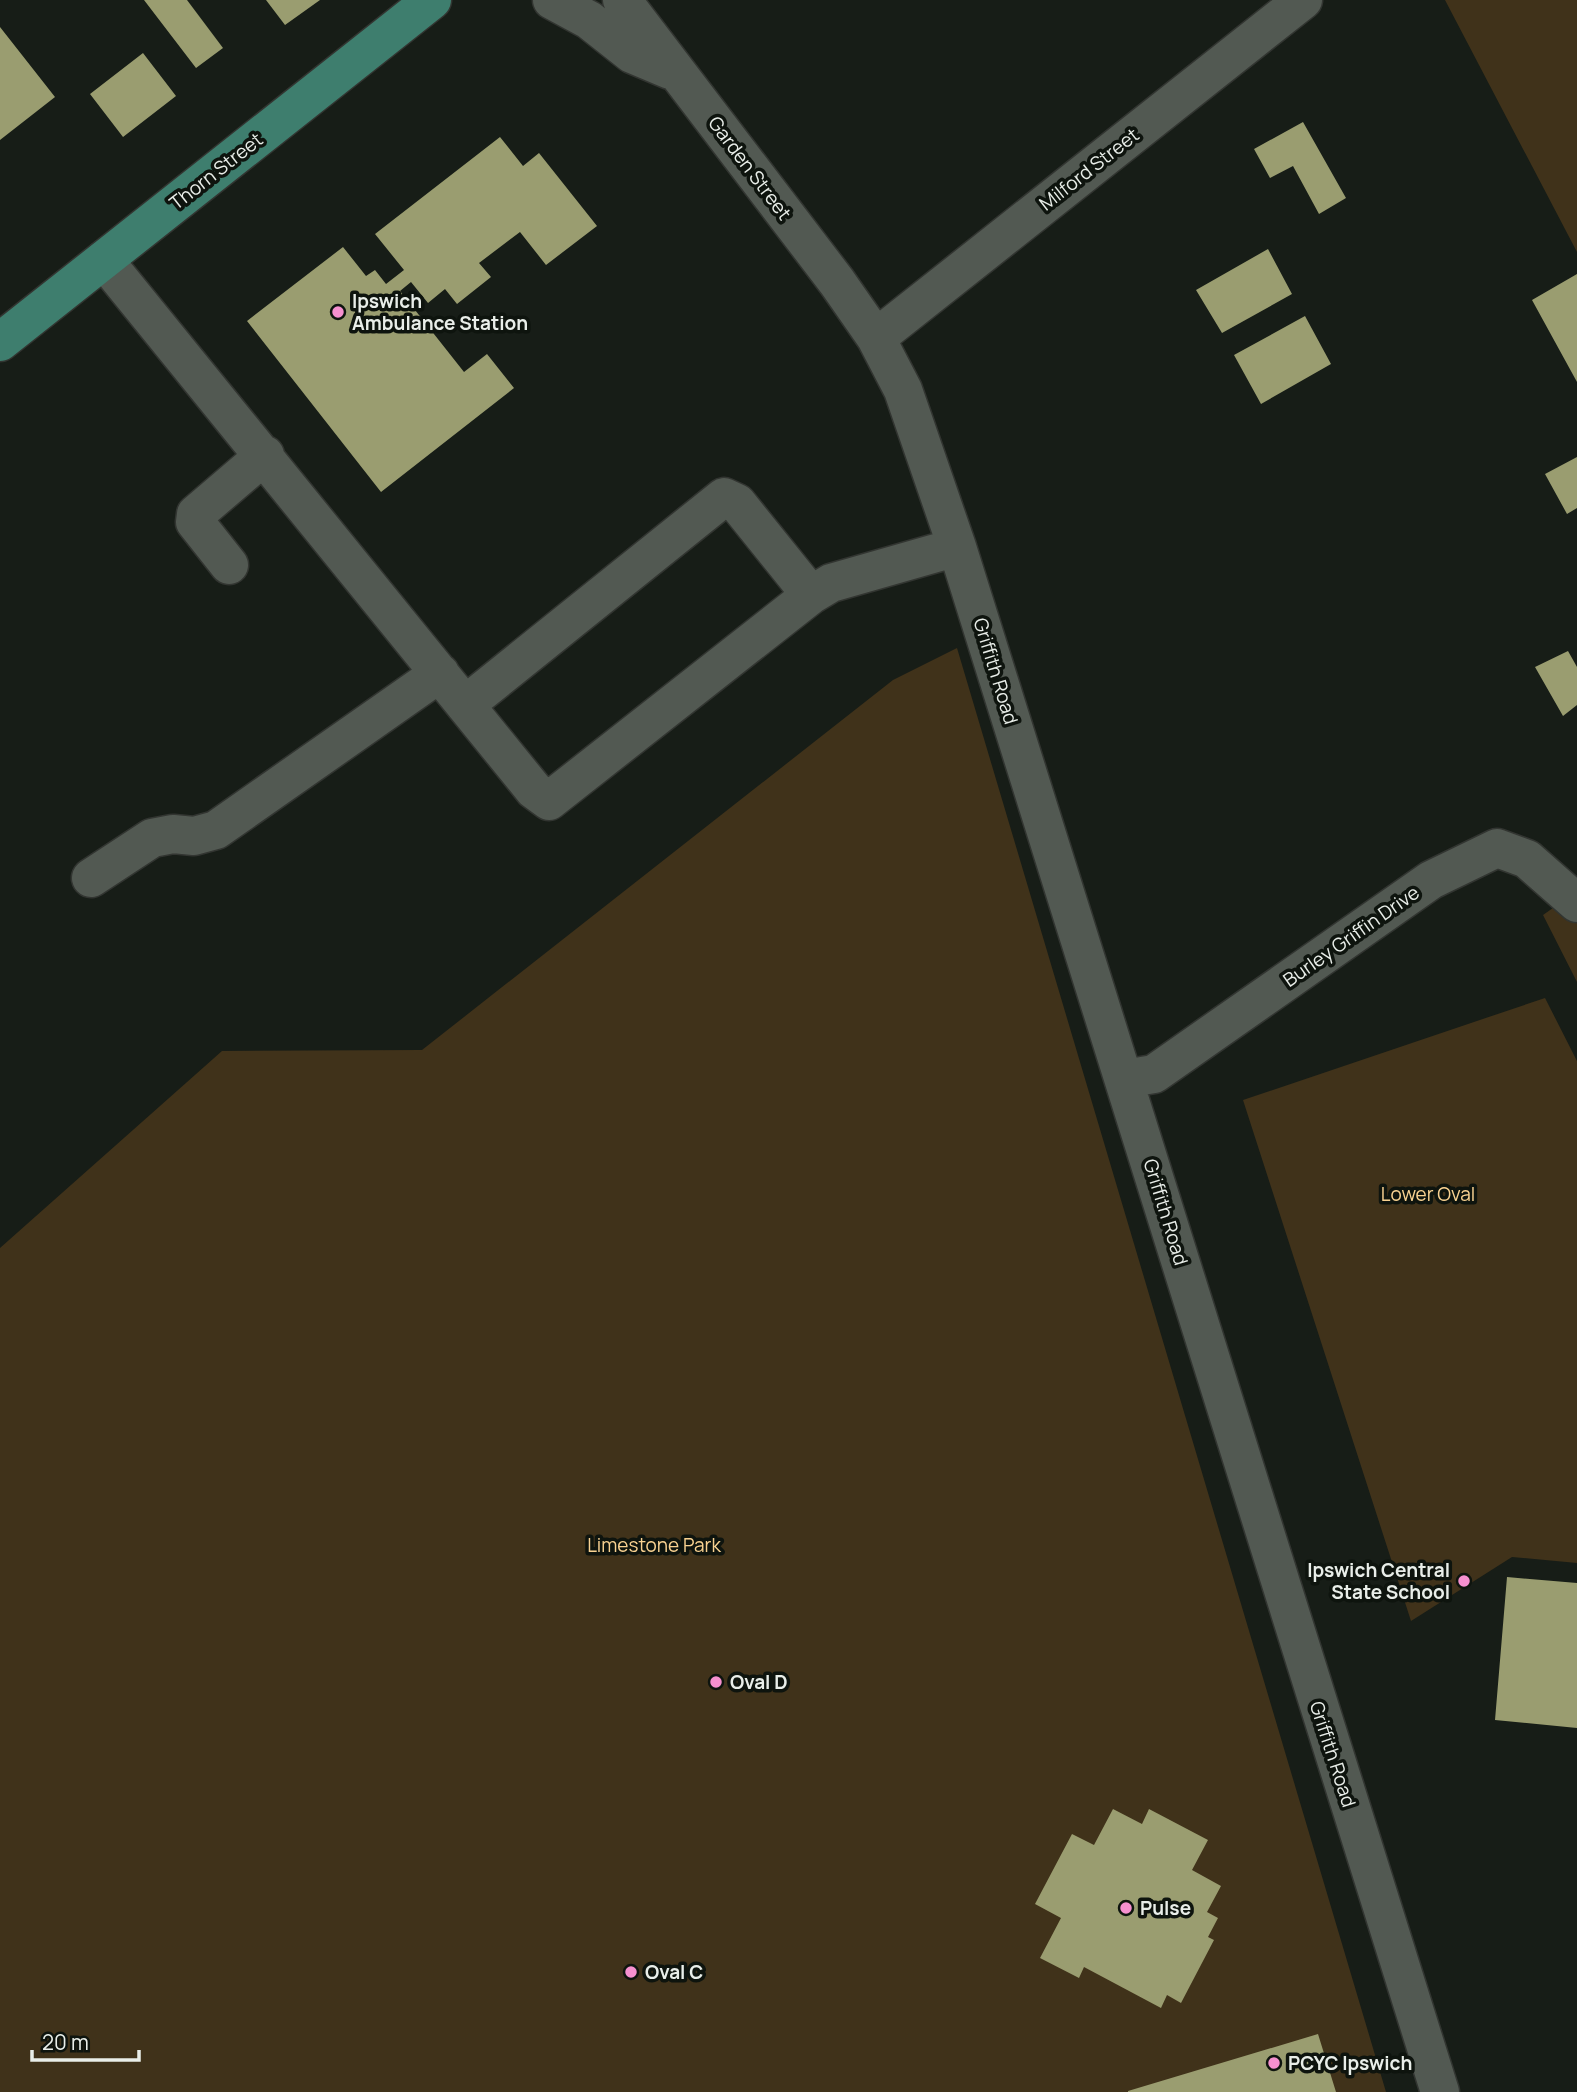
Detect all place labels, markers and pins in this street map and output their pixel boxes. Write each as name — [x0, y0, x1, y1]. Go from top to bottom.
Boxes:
place label: Ipswich Ambulance Station — [352, 288, 528, 336]
marker: Ipswich Ambulance Station — [330, 304, 346, 320]
place label: Ipswich Central State School — [1307, 1557, 1450, 1605]
marker: Ipswich Central State School — [1456, 1573, 1472, 1589]
place label: Oval D — [730, 1669, 788, 1695]
marker: Oval D — [708, 1674, 724, 1690]
place label: Pulse — [1140, 1895, 1191, 1921]
marker: Pulse — [1118, 1900, 1134, 1916]
place label: Oval C — [645, 1959, 703, 1985]
marker: Oval C — [623, 1964, 639, 1980]
place label: PCYC Ipswich — [1288, 2050, 1412, 2076]
marker: PCYC Ipswich — [1266, 2055, 1282, 2071]

